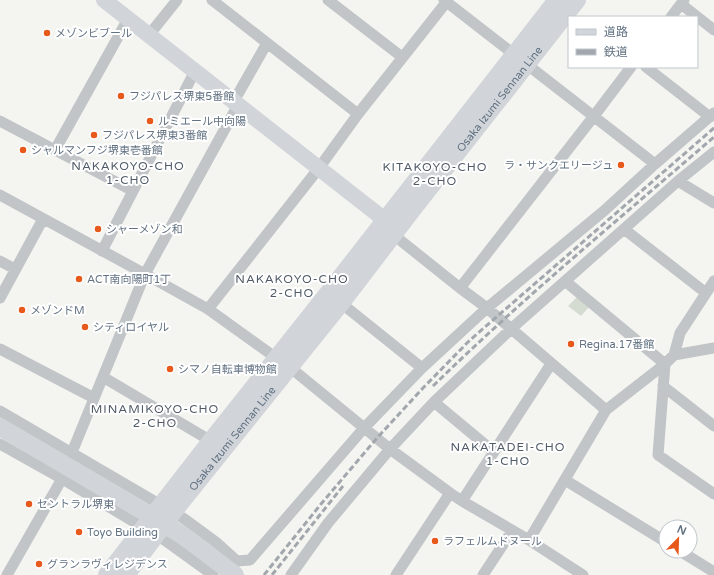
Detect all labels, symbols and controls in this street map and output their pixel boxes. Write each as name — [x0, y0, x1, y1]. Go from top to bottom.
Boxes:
legend — [568, 16, 698, 68]
text: 道路 — [604, 25, 628, 39]
place label: メゾンビブール — [55, 27, 132, 40]
marker: メゾンビブール — [42, 28, 52, 38]
street label: Osaka Izumi Sennan Line — [454, 44, 545, 155]
text: 鉄道 — [604, 45, 628, 59]
place label: フジパレス堺東5番館 — [129, 90, 234, 103]
marker: フジパレス堺東5番館 — [116, 91, 126, 101]
place label: ルミエール中向陽 — [158, 115, 246, 128]
marker: ルミエール中向陽 — [145, 116, 155, 126]
place label: フジパレス堺東3番館 — [102, 129, 207, 142]
marker: フジパレス堺東3番館 — [89, 130, 99, 140]
place label: シャルマンフジ堺東壱番館 — [31, 144, 163, 157]
marker: シャルマンフジ堺東壱番館 — [18, 145, 28, 155]
district label: NAKAKOYO-CHO 1-CHO — [71, 159, 185, 187]
place label: ラ・サンクエリージュ — [504, 159, 613, 172]
district label: KITAKOYO-CHO 2-CHO — [382, 160, 488, 188]
marker: ラ・サンクエリージュ — [616, 160, 626, 170]
place label: シャーメゾン和 — [106, 223, 183, 236]
marker: シャーメゾン和 — [93, 224, 103, 234]
district label: NAKAKOYO-CHO 2-CHO — [235, 272, 349, 300]
place label: ACT南向陽町1丁 — [87, 273, 171, 286]
marker: ACT南向陽町1丁 — [74, 274, 84, 284]
place label: メゾンドM — [30, 304, 85, 317]
marker: メゾンドM — [17, 305, 27, 315]
place label: シティロイヤル — [93, 321, 169, 334]
marker: シティロイヤル — [80, 322, 90, 332]
place label: Regina.17番館 — [579, 338, 654, 351]
marker: Regina.17番館 — [566, 339, 576, 349]
place label: シマノ自転車博物館 — [178, 363, 277, 376]
marker: シマノ自転車博物館 — [165, 364, 175, 374]
street label: Osaka Izumi Sennan Line — [187, 384, 279, 494]
district label: MINAMIKOYO-CHO 2-CHO — [91, 402, 219, 430]
district label: NAKATADEI-CHO 1-CHO — [450, 440, 566, 468]
place label: セントラル堺東 — [37, 498, 114, 511]
marker: セントラル堺東 — [24, 499, 34, 509]
north arrow — [658, 519, 698, 559]
text: N — [675, 523, 688, 538]
place label: Toyo Building — [87, 526, 158, 539]
marker: Toyo Building — [74, 527, 84, 537]
place label: ラフェルムドヌール — [443, 535, 542, 548]
marker: ラフェルムドヌール — [430, 536, 440, 546]
place label: グランラヴィレジデンス — [47, 558, 168, 571]
marker: グランラヴィレジデンス — [34, 559, 44, 569]

